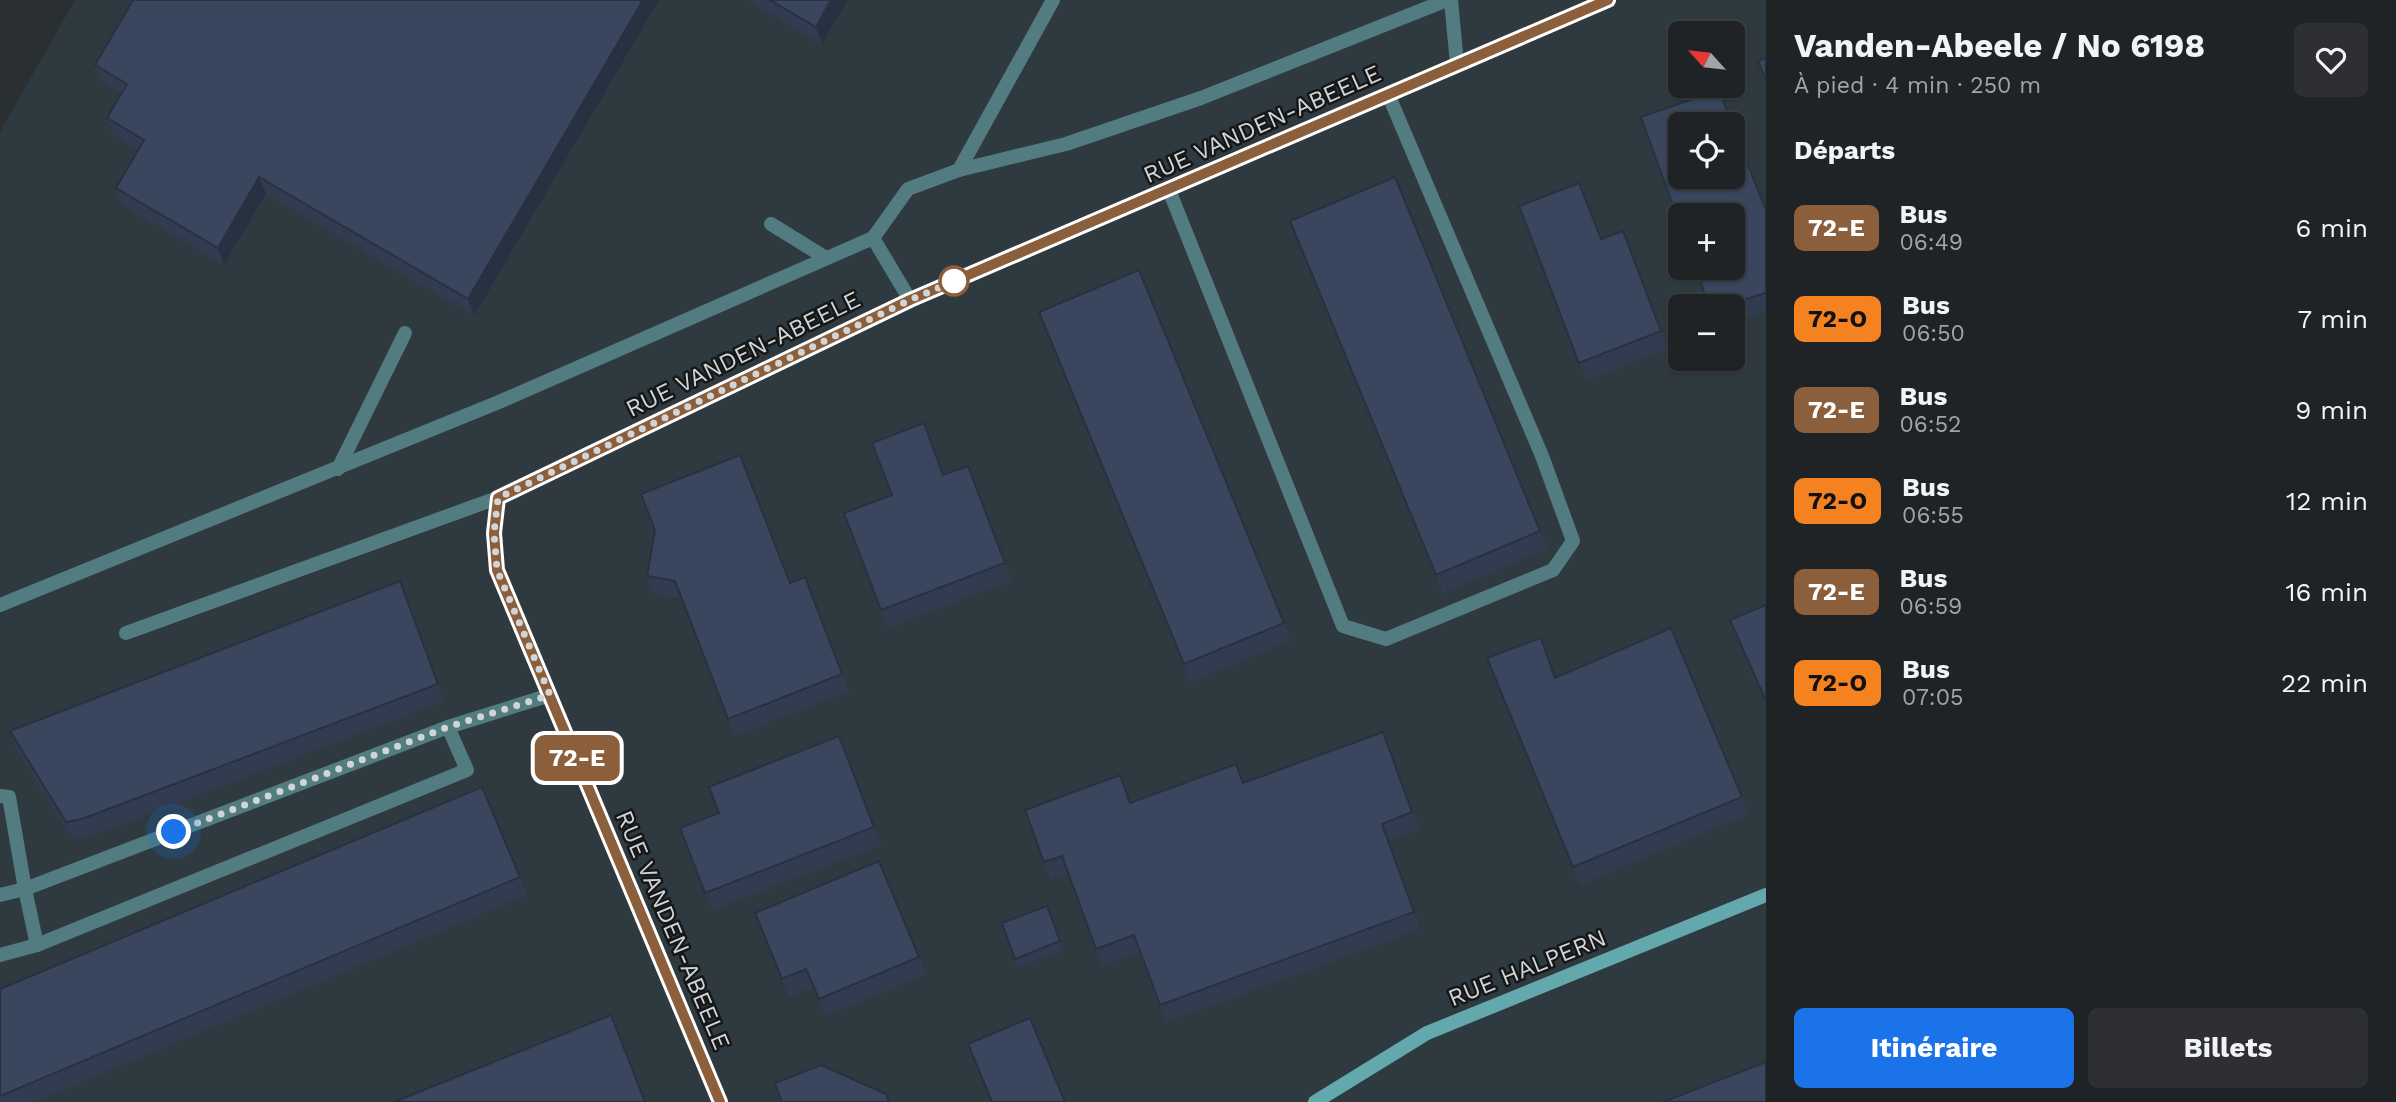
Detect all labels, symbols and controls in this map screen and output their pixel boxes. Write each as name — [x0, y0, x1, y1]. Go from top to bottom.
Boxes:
north arrow — [1668, 21, 1745, 98]
map controls — [1668, 21, 1745, 371]
button: heart — [2294, 23, 2368, 97]
text: Vanden-Abeele / No 6198 — [1794, 26, 2205, 65]
street label: RUE VANDEN-ABEELE — [1139, 59, 1385, 189]
text: À pied · 4 min · 250 m — [1794, 72, 2041, 99]
button: locate — [1668, 112, 1745, 189]
text: Départs — [1794, 135, 1895, 165]
text: Bus — [1900, 199, 1947, 229]
button: + — [1668, 203, 1745, 280]
text: 6 min — [2296, 213, 2368, 243]
text: 72-E — [1808, 214, 1865, 242]
text: 06:49 — [1900, 229, 1963, 256]
unlabelled marker — [939, 266, 969, 296]
street label: RUE VANDEN-ABEELE — [621, 285, 865, 423]
text: Bus — [1902, 290, 1950, 320]
button: − — [1668, 294, 1745, 371]
text: 7 min — [2298, 304, 2368, 334]
text: 72-O — [1808, 305, 1867, 333]
text: 06:50 — [1902, 320, 1965, 347]
text: Bus — [1900, 381, 1947, 411]
text: 9 min — [2295, 395, 2368, 425]
text: 72-E — [1808, 396, 1865, 424]
text: 06:52 — [1900, 411, 1961, 438]
text: Bus — [1902, 472, 1950, 502]
text: 12 min — [2286, 486, 2368, 516]
text: 72-O — [1808, 487, 1867, 515]
text: 06:55 — [1902, 502, 1964, 529]
text: Bus — [1900, 563, 1947, 593]
text: 16 min — [2285, 577, 2368, 607]
text: 72-E — [1808, 578, 1865, 606]
text: 06:59 — [1900, 593, 1962, 620]
text: Bus — [1902, 654, 1950, 684]
text: 22 min — [2281, 668, 2368, 698]
text: 72-O — [1808, 669, 1867, 697]
text: 07:05 — [1902, 684, 1963, 711]
line badge: 72-E — [528, 735, 626, 781]
text: 72-E — [549, 744, 605, 772]
street label: RUE VANDEN-ABEELE — [610, 806, 736, 1054]
your location — [156, 814, 191, 849]
street label: RUE HALPERN — [1444, 924, 1610, 1012]
button: Itinéraire — [1794, 1008, 2074, 1088]
button: Billets — [2088, 1008, 2368, 1088]

